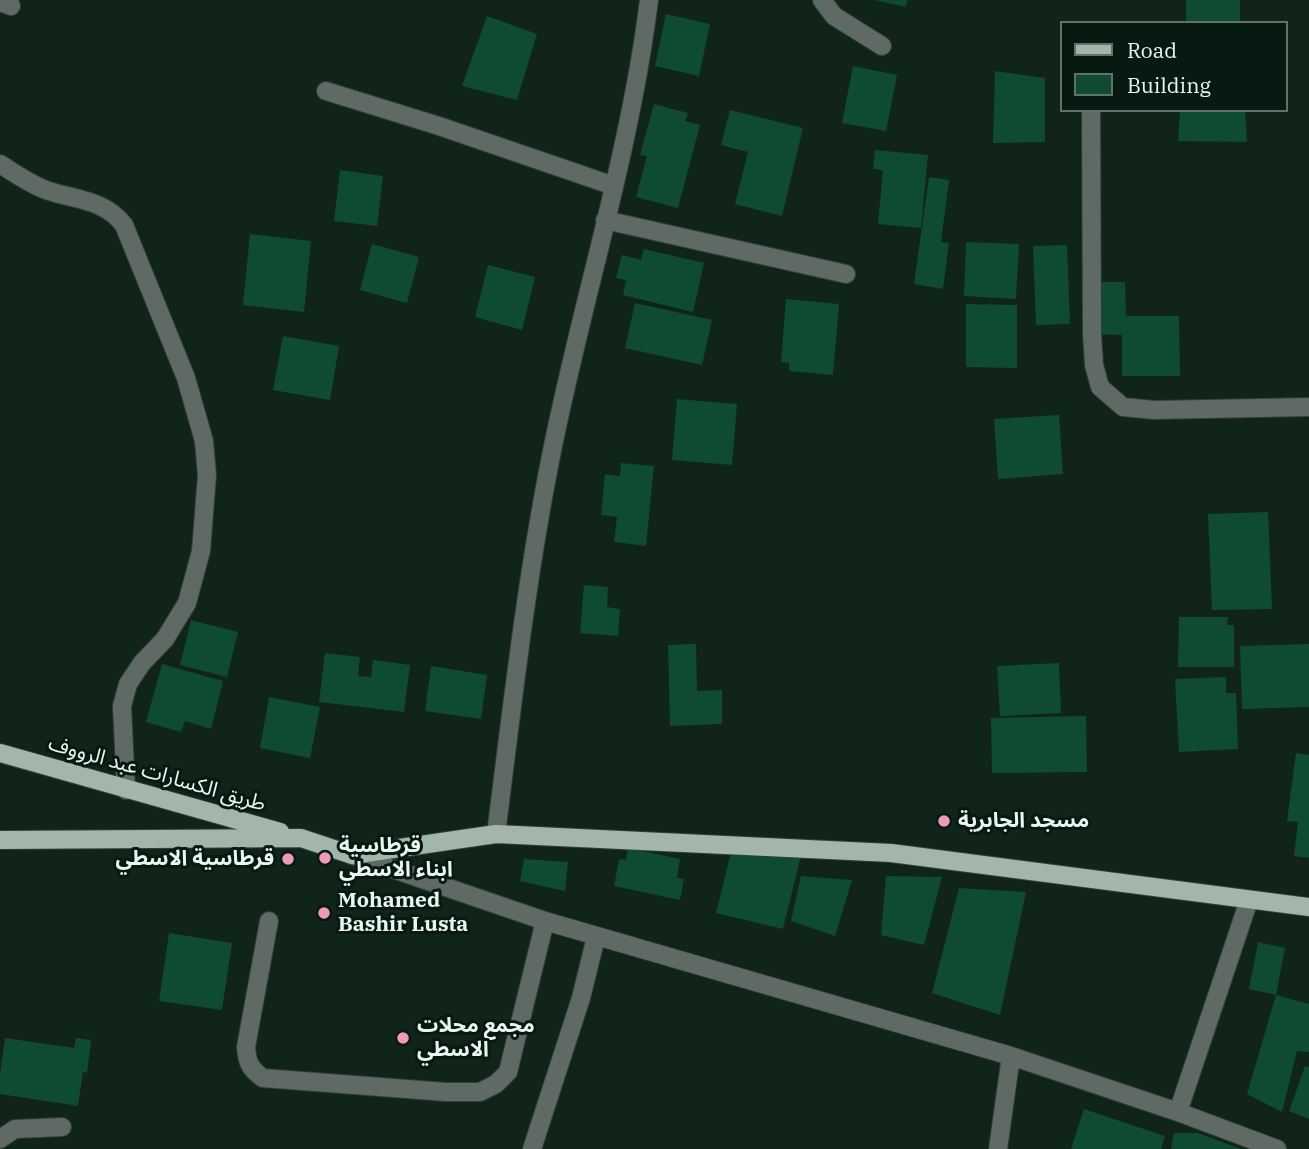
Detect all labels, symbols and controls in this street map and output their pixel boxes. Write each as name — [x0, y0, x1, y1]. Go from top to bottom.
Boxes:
legend — [1060, 21, 1288, 112]
text: Road — [1127, 36, 1177, 64]
text: Building — [1127, 71, 1211, 99]
street label: طريق الكسارات عبد الرووف — [45, 731, 269, 817]
place label: مسجد الجابرية — [958, 808, 1089, 834]
marker: مسجد الجابرية — [936, 813, 952, 829]
place label: قرطاسية ابناء الاسطي — [339, 833, 453, 883]
place label: قرطاسية الاسطي — [116, 846, 274, 872]
marker: قرطاسية ابناء الاسطي — [317, 850, 333, 866]
marker: قرطاسية الاسطي — [280, 851, 296, 867]
place label: Mohamed Bashir Lusta — [338, 888, 468, 938]
marker: Mohamed Bashir Lusta — [316, 905, 332, 921]
place label: مجمع محلات الاسطي — [417, 1013, 535, 1063]
marker: مجمع محلات الاسطي — [395, 1030, 411, 1046]

